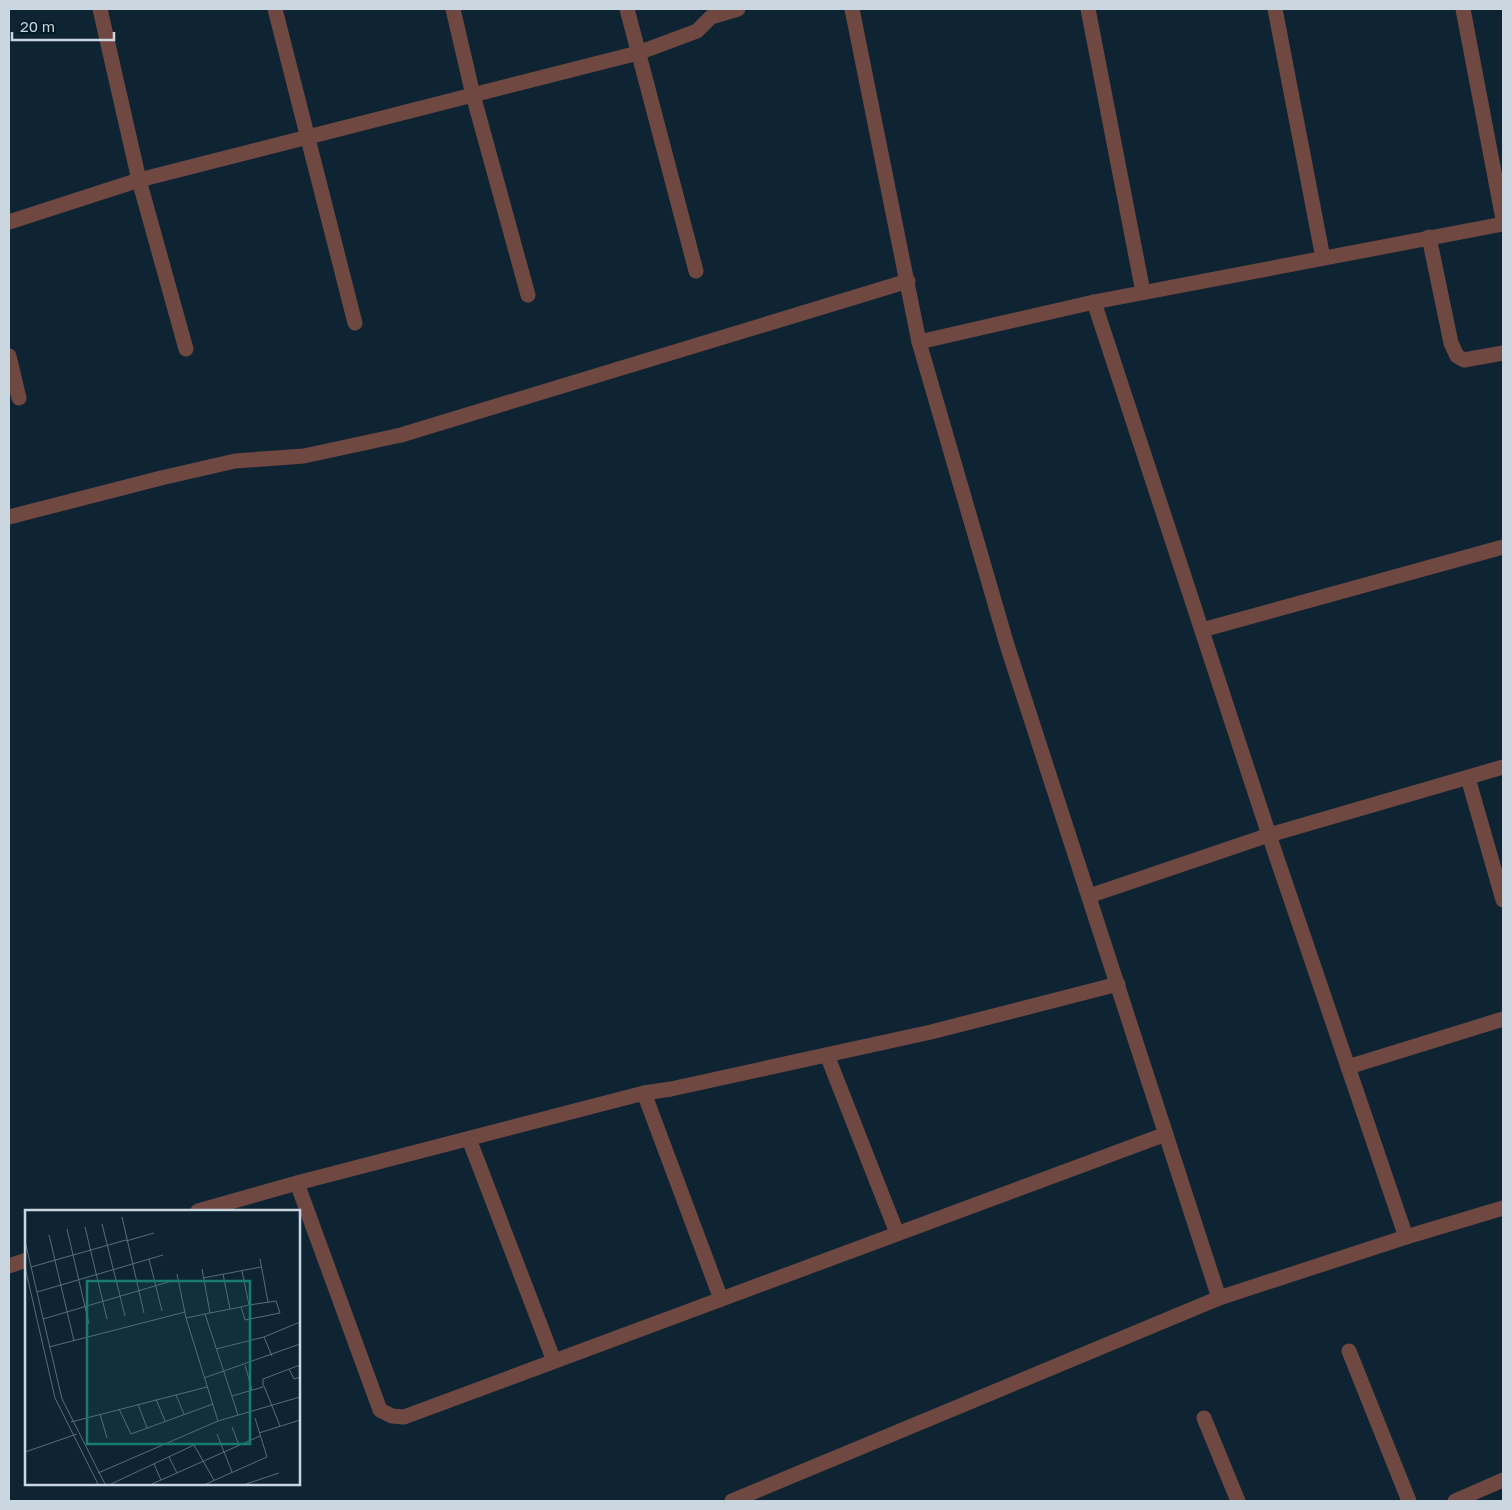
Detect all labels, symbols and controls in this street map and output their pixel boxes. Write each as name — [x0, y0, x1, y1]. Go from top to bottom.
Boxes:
scale bar — [12, 10, 115, 42]
text: 20 m — [20, 17, 55, 35]
inset map — [25, 1210, 300, 1485]

